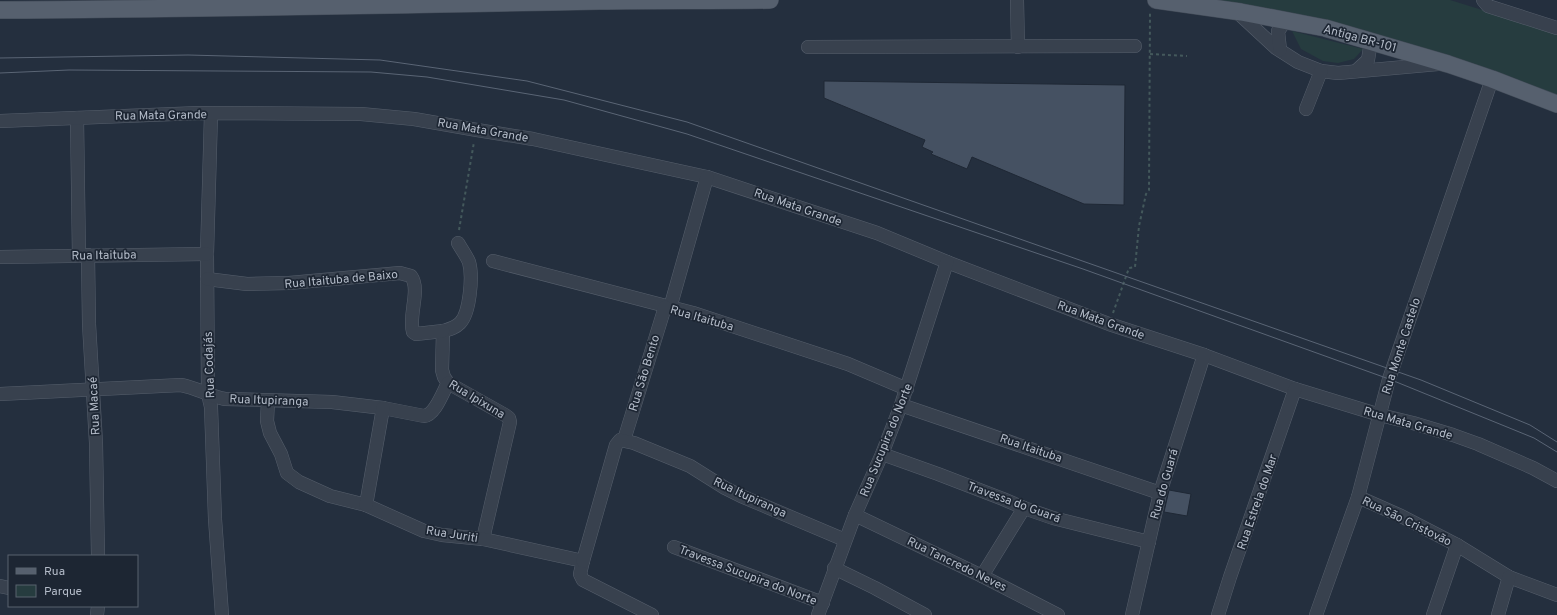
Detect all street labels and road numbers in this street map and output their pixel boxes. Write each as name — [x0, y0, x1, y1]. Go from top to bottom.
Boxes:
street label: Antiga BR-101 — [1321, 22, 1398, 56]
street label: Rua Mata Grande — [115, 107, 207, 125]
street label: Rua Mata Grande — [436, 115, 530, 147]
street label: Rua Mata Grande — [752, 185, 844, 230]
street label: Rua Itaituba — [71, 247, 137, 265]
street label: Rua Itaituba de Baixo — [284, 267, 399, 293]
street label: Rua Monte Castelo — [1379, 296, 1425, 397]
street label: Rua Mata Grande — [1055, 298, 1147, 344]
street label: Rua Itaituba — [668, 302, 735, 336]
street label: Rua Codajás — [201, 331, 219, 399]
street label: Rua São Bento — [626, 333, 664, 413]
street label: Rua Macaé — [85, 376, 105, 436]
street label: Rua Ipixuna — [445, 377, 508, 423]
street label: Rua Sucupira do Norte — [857, 381, 917, 499]
street label: Rua Itupiranga — [229, 392, 309, 410]
street label: Rua Mata Grande — [1361, 404, 1454, 444]
street label: Rua Itaituba — [997, 431, 1064, 467]
street label: Rua do Guará — [1147, 447, 1183, 521]
street label: Rua Estrela do Mar — [1234, 452, 1282, 552]
street label: Rua Itupiranga — [710, 474, 789, 522]
street label: Travessa do Guará — [965, 479, 1063, 527]
street label: Rua São Cristovão — [1359, 493, 1454, 551]
street label: Rua Juriti — [425, 523, 479, 547]
street label: Rua Tancredo Neves — [904, 534, 1009, 596]
street label: Travessa Sucupira do Norte — [676, 542, 819, 610]

